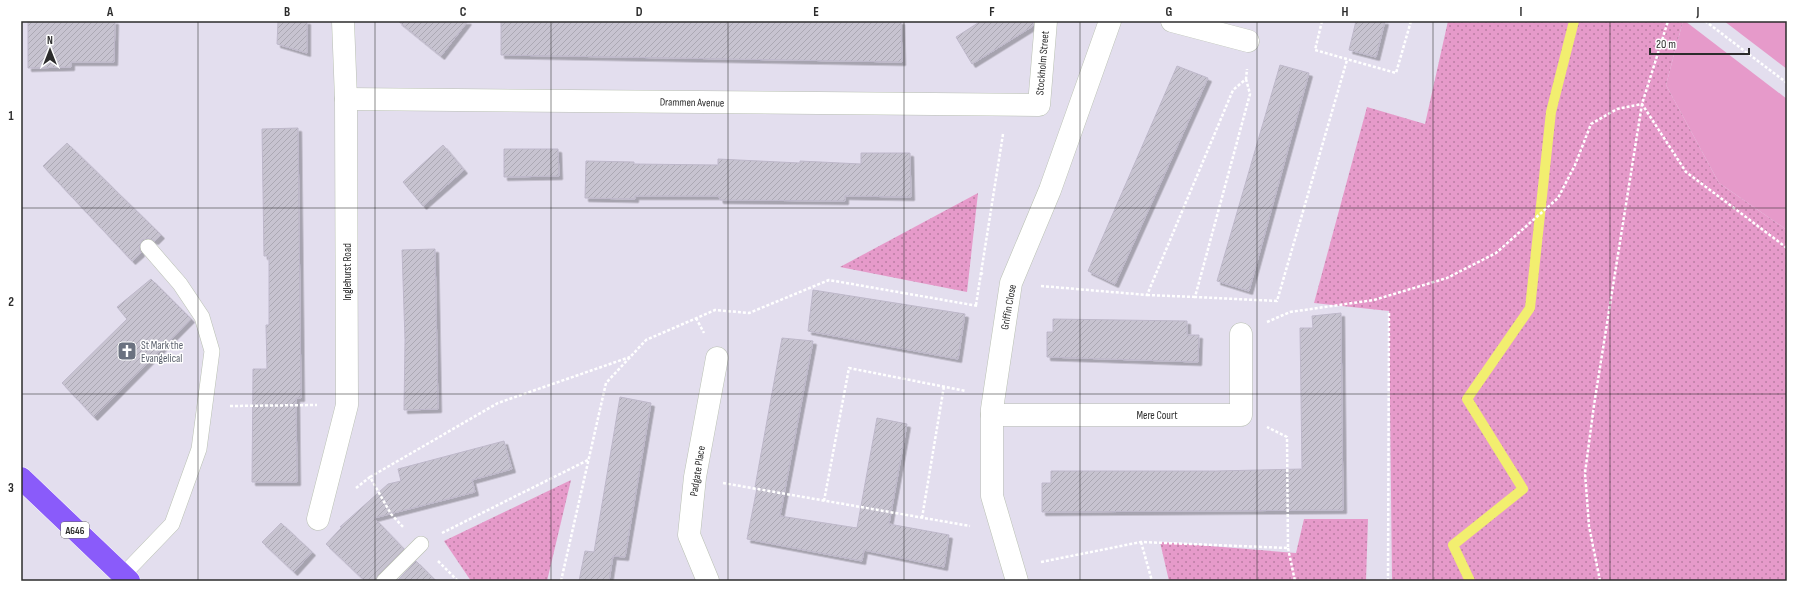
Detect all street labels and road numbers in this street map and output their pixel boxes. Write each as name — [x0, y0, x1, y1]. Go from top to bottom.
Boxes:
street label: Stockholm Street — [1033, 30, 1052, 96]
street label: Drammen Avenue — [660, 95, 724, 110]
street label: Inglehurst Road — [341, 243, 354, 301]
street label: Griffin Close — [998, 283, 1019, 331]
street label: Mere Court — [1136, 409, 1178, 422]
street label: Padgate Place — [687, 445, 708, 497]
road number: A646 — [61, 522, 89, 538]

